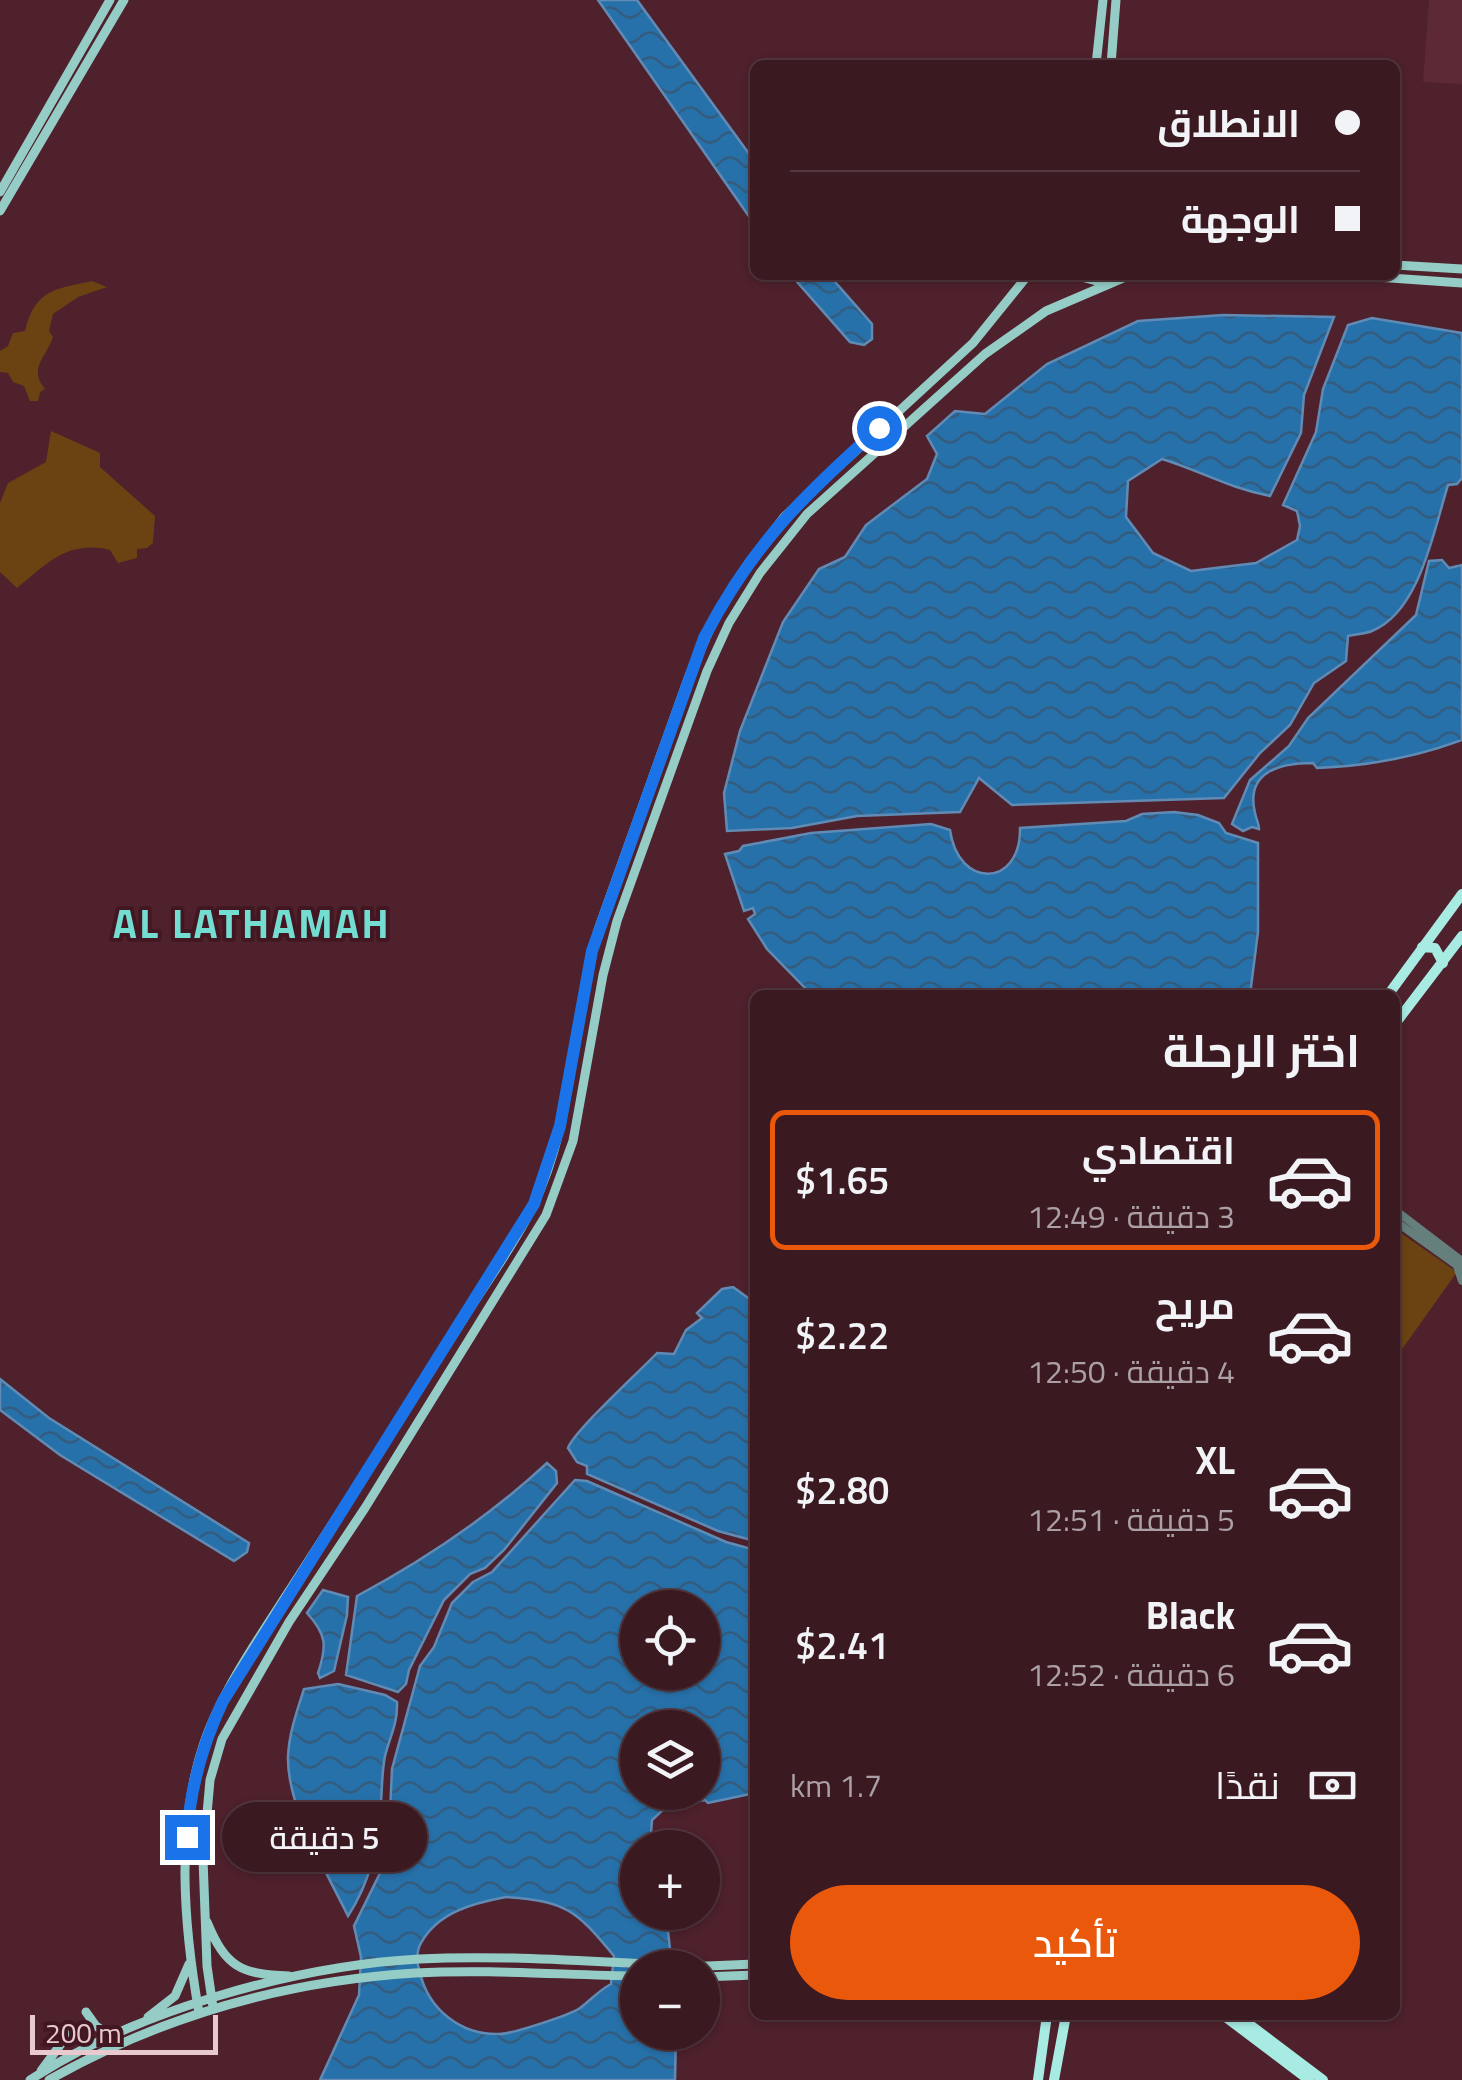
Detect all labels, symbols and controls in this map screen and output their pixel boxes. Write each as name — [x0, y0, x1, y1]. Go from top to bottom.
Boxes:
text: الانطلاق — [1157, 94, 1300, 152]
text: الوجهة — [1181, 190, 1300, 248]
route start — [857, 406, 902, 451]
district label: AL LATHAMAH — [113, 893, 391, 954]
text: اختر الرحلة — [1163, 1016, 1360, 1084]
text: اقتصادي — [1082, 1121, 1235, 1179]
icon: car — [1265, 1135, 1355, 1225]
text: $1.65 — [795, 1151, 889, 1209]
text: 3 دقيقة · 12:49 — [1027, 1192, 1235, 1240]
text: مريح — [1155, 1276, 1235, 1334]
icon: car — [1265, 1290, 1355, 1380]
text: $2.22 — [795, 1306, 889, 1364]
text: 4 دقيقة · 12:50 — [1027, 1347, 1235, 1395]
text: XL — [1195, 1431, 1235, 1489]
icon: car — [1265, 1445, 1355, 1535]
text: $2.80 — [795, 1461, 889, 1519]
text: 5 دقيقة · 12:51 — [1027, 1495, 1235, 1543]
text: Black — [1146, 1586, 1235, 1644]
map controls — [620, 1590, 720, 2050]
button: locate — [620, 1590, 720, 1690]
icon: car — [1265, 1600, 1355, 1690]
text: $2.41 — [795, 1616, 889, 1674]
text: 6 دقيقة · 12:52 — [1027, 1650, 1235, 1698]
button: layers — [620, 1710, 720, 1810]
text: نقدًا — [1215, 1756, 1280, 1814]
icon: cash — [1305, 1758, 1360, 1813]
text: 1.7 km — [790, 1761, 882, 1809]
callout: 5 دقيقة — [222, 1802, 427, 1872]
text: 5 دقيقة — [269, 1813, 380, 1861]
route end — [165, 1815, 210, 1860]
button: + — [620, 1830, 720, 1930]
button: تأكيد — [790, 1885, 1360, 2000]
button: − — [620, 1950, 720, 2050]
scale bar — [30, 2010, 218, 2054]
text: 200 m — [45, 2011, 122, 2054]

